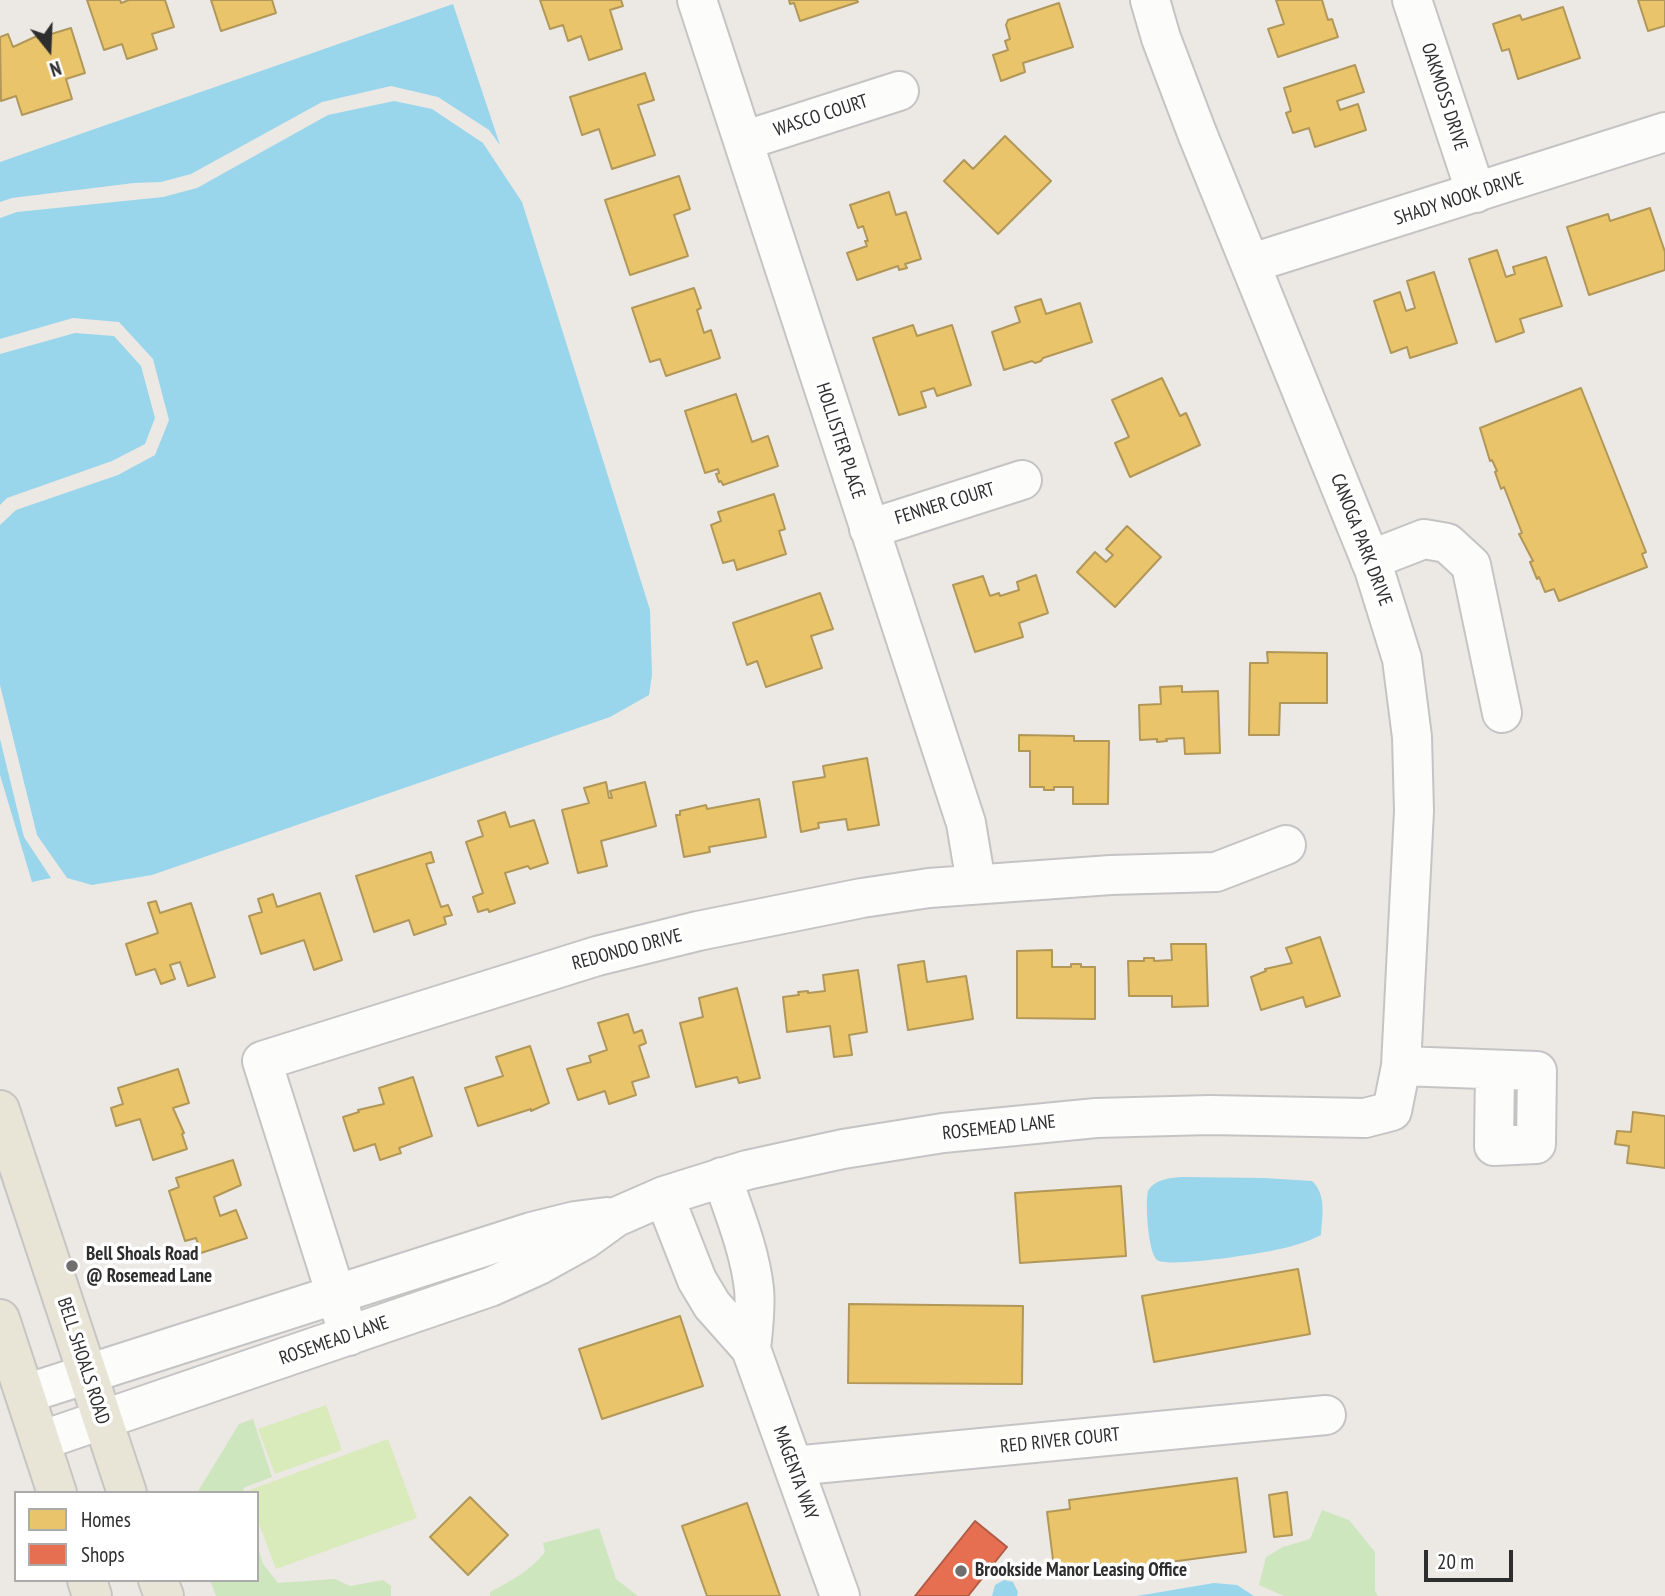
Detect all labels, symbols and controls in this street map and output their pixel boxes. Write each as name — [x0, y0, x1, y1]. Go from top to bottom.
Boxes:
north arrow — [14, 14, 84, 84]
street label: OAKMOSS DRIVE — [1416, 40, 1472, 154]
text: N — [47, 56, 64, 82]
street label: WASCO COURT — [771, 90, 871, 142]
street label: SHADY NOOK DRIVE — [1392, 167, 1526, 231]
street label: HOLLISTER PLACE — [811, 380, 869, 502]
street label: CANOGA PARK DRIVE — [1325, 471, 1397, 609]
street label: FENNER COURT — [892, 478, 998, 530]
street label: REDONDO DRIVE — [570, 924, 684, 976]
street label: ROSEMEAD LANE — [941, 1111, 1057, 1145]
place label: Bell Shoals Road @ Rosemead Lane — [86, 1244, 212, 1288]
marker: Bell Shoals Road @ Rosemead Lane — [64, 1258, 80, 1274]
street label: BELL SHOALS ROAD — [52, 1295, 114, 1427]
street label: ROSEMEAD LANE — [276, 1312, 392, 1370]
street label: MAGENTA WAY — [768, 1423, 822, 1523]
street label: RED RIVER COURT — [999, 1423, 1121, 1459]
legend — [14, 1491, 259, 1582]
text: Homes — [81, 1506, 131, 1533]
scale bar — [1427, 1536, 1516, 1580]
text: Shops — [81, 1541, 125, 1568]
text: 20 m — [1437, 1548, 1474, 1575]
place label: Brookside Manor Leasing Office — [975, 1560, 1187, 1582]
marker: Brookside Manor Leasing Office — [953, 1563, 969, 1579]

